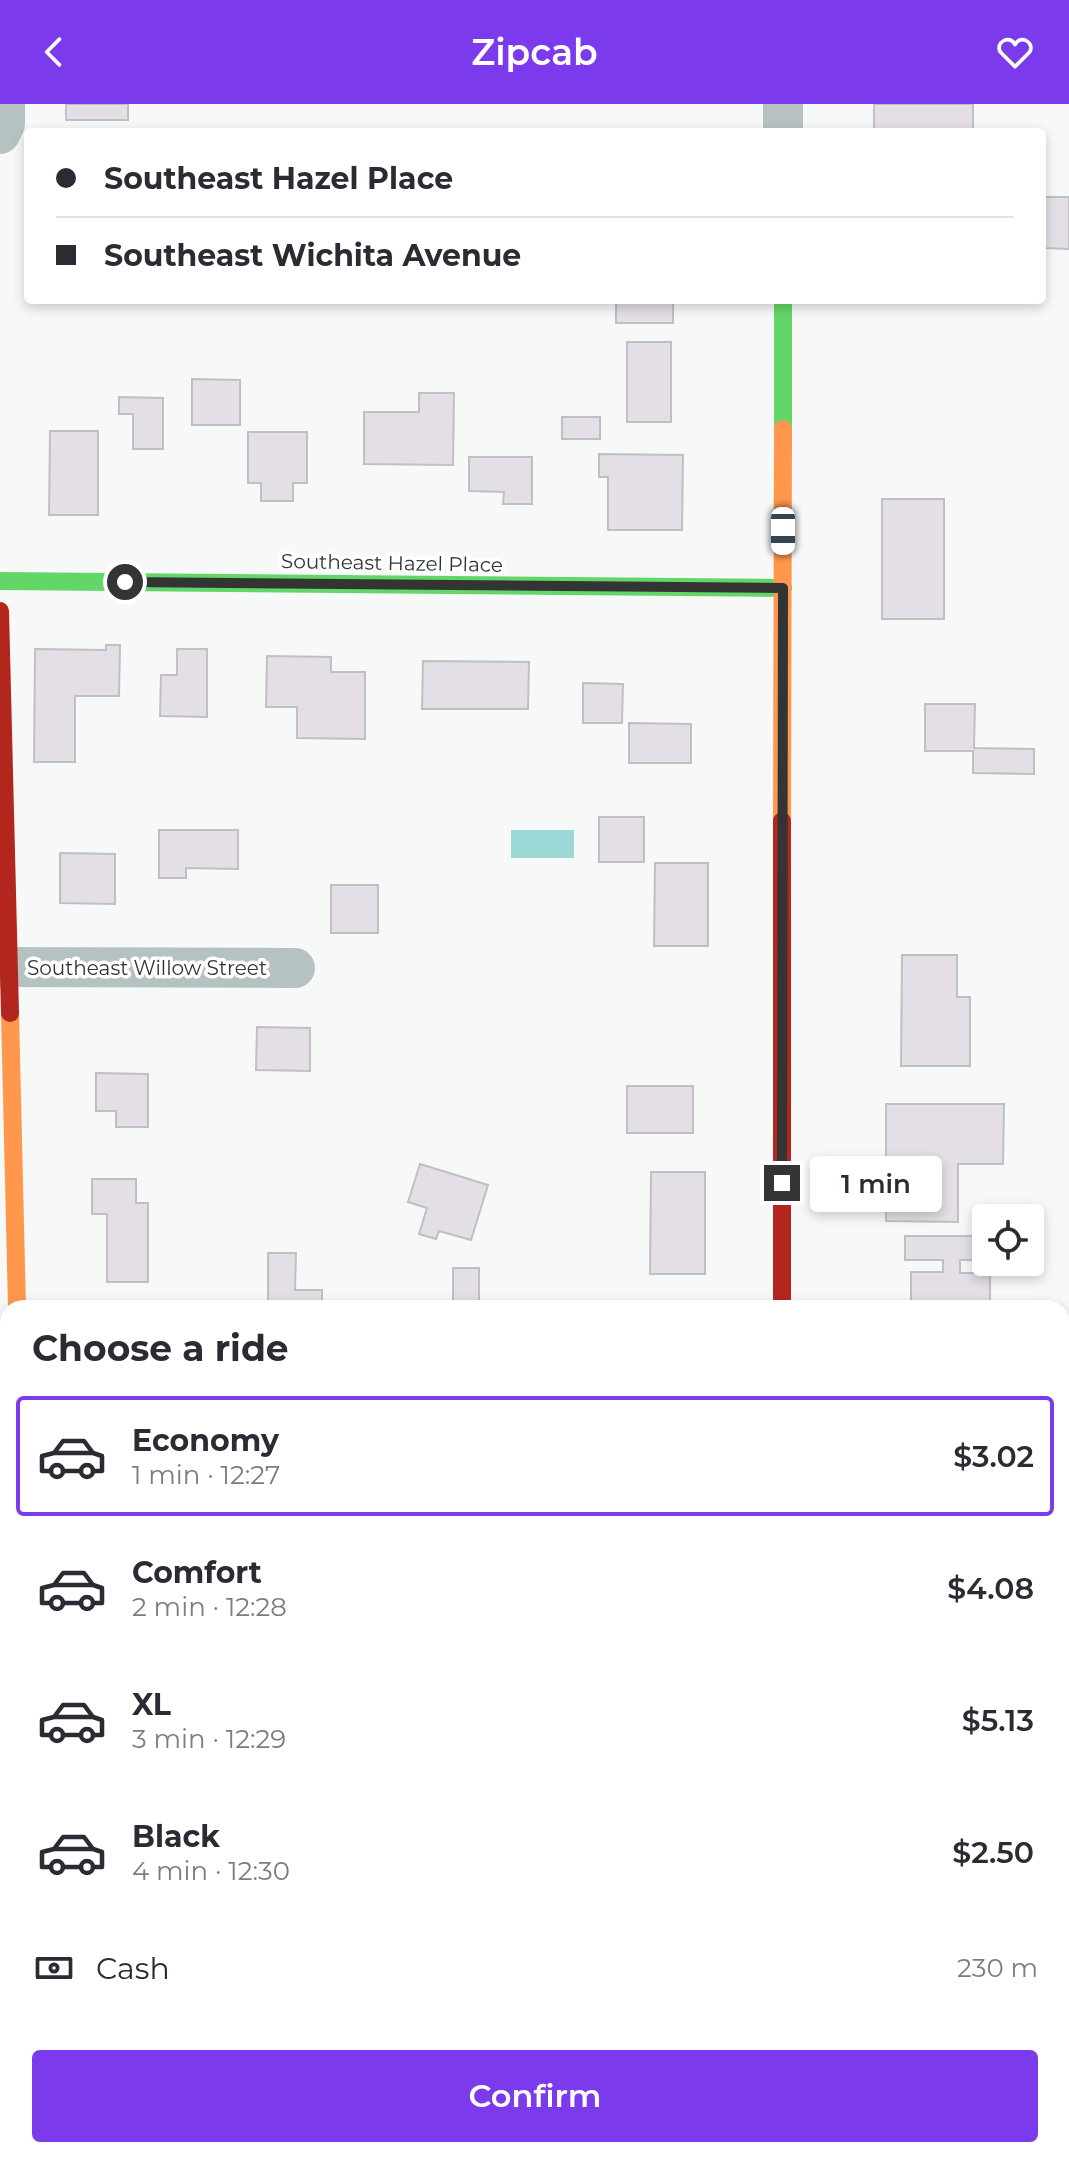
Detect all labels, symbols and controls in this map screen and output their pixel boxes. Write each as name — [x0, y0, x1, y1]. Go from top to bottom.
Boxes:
icon: back — [32, 30, 76, 74]
text: Zipcab — [471, 30, 598, 74]
icon: heart — [993, 30, 1037, 74]
text: Southeast Hazel Place — [104, 160, 453, 197]
text: Southeast Wichita Avenue — [104, 237, 521, 274]
car — [771, 507, 795, 555]
street label: Southeast Hazel Place — [281, 549, 503, 577]
route start — [107, 564, 143, 600]
street label: Southeast Willow Street — [27, 956, 267, 980]
callout: 1 min — [810, 1155, 942, 1211]
route end — [764, 1165, 800, 1201]
text: 1 min — [841, 1168, 911, 1200]
map controls — [972, 1204, 1044, 1276]
button: locate — [972, 1204, 1044, 1276]
text: Choose a ride — [32, 1326, 289, 1370]
icon: car — [36, 1420, 108, 1492]
text: Economy — [132, 1422, 279, 1459]
text: $3.02 — [953, 1438, 1034, 1475]
text: 1 min · 12:27 — [132, 1459, 280, 1491]
icon: car — [36, 1552, 108, 1624]
text: Comfort — [132, 1554, 262, 1591]
text: $4.08 — [947, 1570, 1034, 1607]
text: 2 min · 12:28 — [132, 1591, 287, 1623]
icon: car — [36, 1684, 108, 1756]
text: XL — [132, 1686, 171, 1723]
text: $5.13 — [962, 1702, 1034, 1739]
text: 3 min · 12:29 — [132, 1723, 286, 1755]
icon: car — [36, 1816, 108, 1888]
text: Black — [132, 1818, 220, 1855]
text: $2.50 — [952, 1834, 1034, 1871]
text: 4 min · 12:30 — [132, 1855, 290, 1887]
icon: cash — [32, 1946, 76, 1990]
text: Cash — [96, 1950, 170, 1987]
text: 230 m — [957, 1952, 1038, 1984]
button: Confirm — [32, 2050, 1038, 2142]

